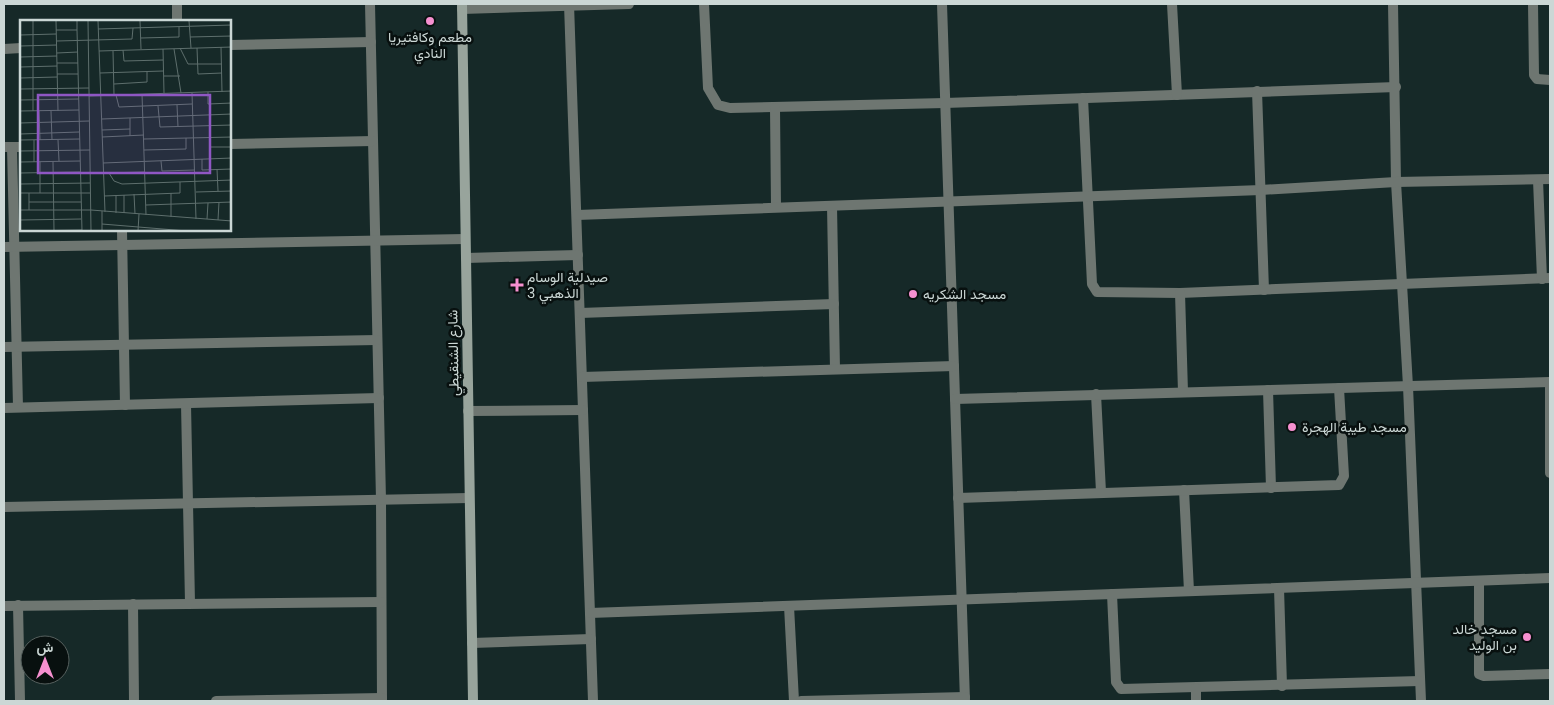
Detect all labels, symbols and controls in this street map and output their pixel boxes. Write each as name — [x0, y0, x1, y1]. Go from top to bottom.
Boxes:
marker: مطعم وكافتيريا النادي — [424, 15, 436, 27]
inset map — [20, 20, 231, 231]
place label: مطعم وكافتيريا النادي — [388, 27, 472, 65]
place label: صيدلية الوسام الذهبي 3 — [527, 267, 608, 305]
marker: صيدلية الوسام الذهبي 3 — [511, 279, 523, 291]
place label: مسجد الشكريه — [923, 284, 1006, 304]
marker: مسجد الشكريه — [907, 288, 919, 300]
street label: شارع الشنقيطي — [442, 310, 466, 396]
place label: مسجد طيبة الهجرة — [1302, 417, 1407, 437]
marker: مسجد طيبة الهجرة — [1286, 421, 1298, 433]
place label: مسجد خالد بن الوليد — [1452, 619, 1517, 655]
marker: مسجد خالد بن الوليد — [1521, 631, 1533, 643]
north arrow — [20, 635, 70, 685]
text: ش — [37, 637, 54, 657]

